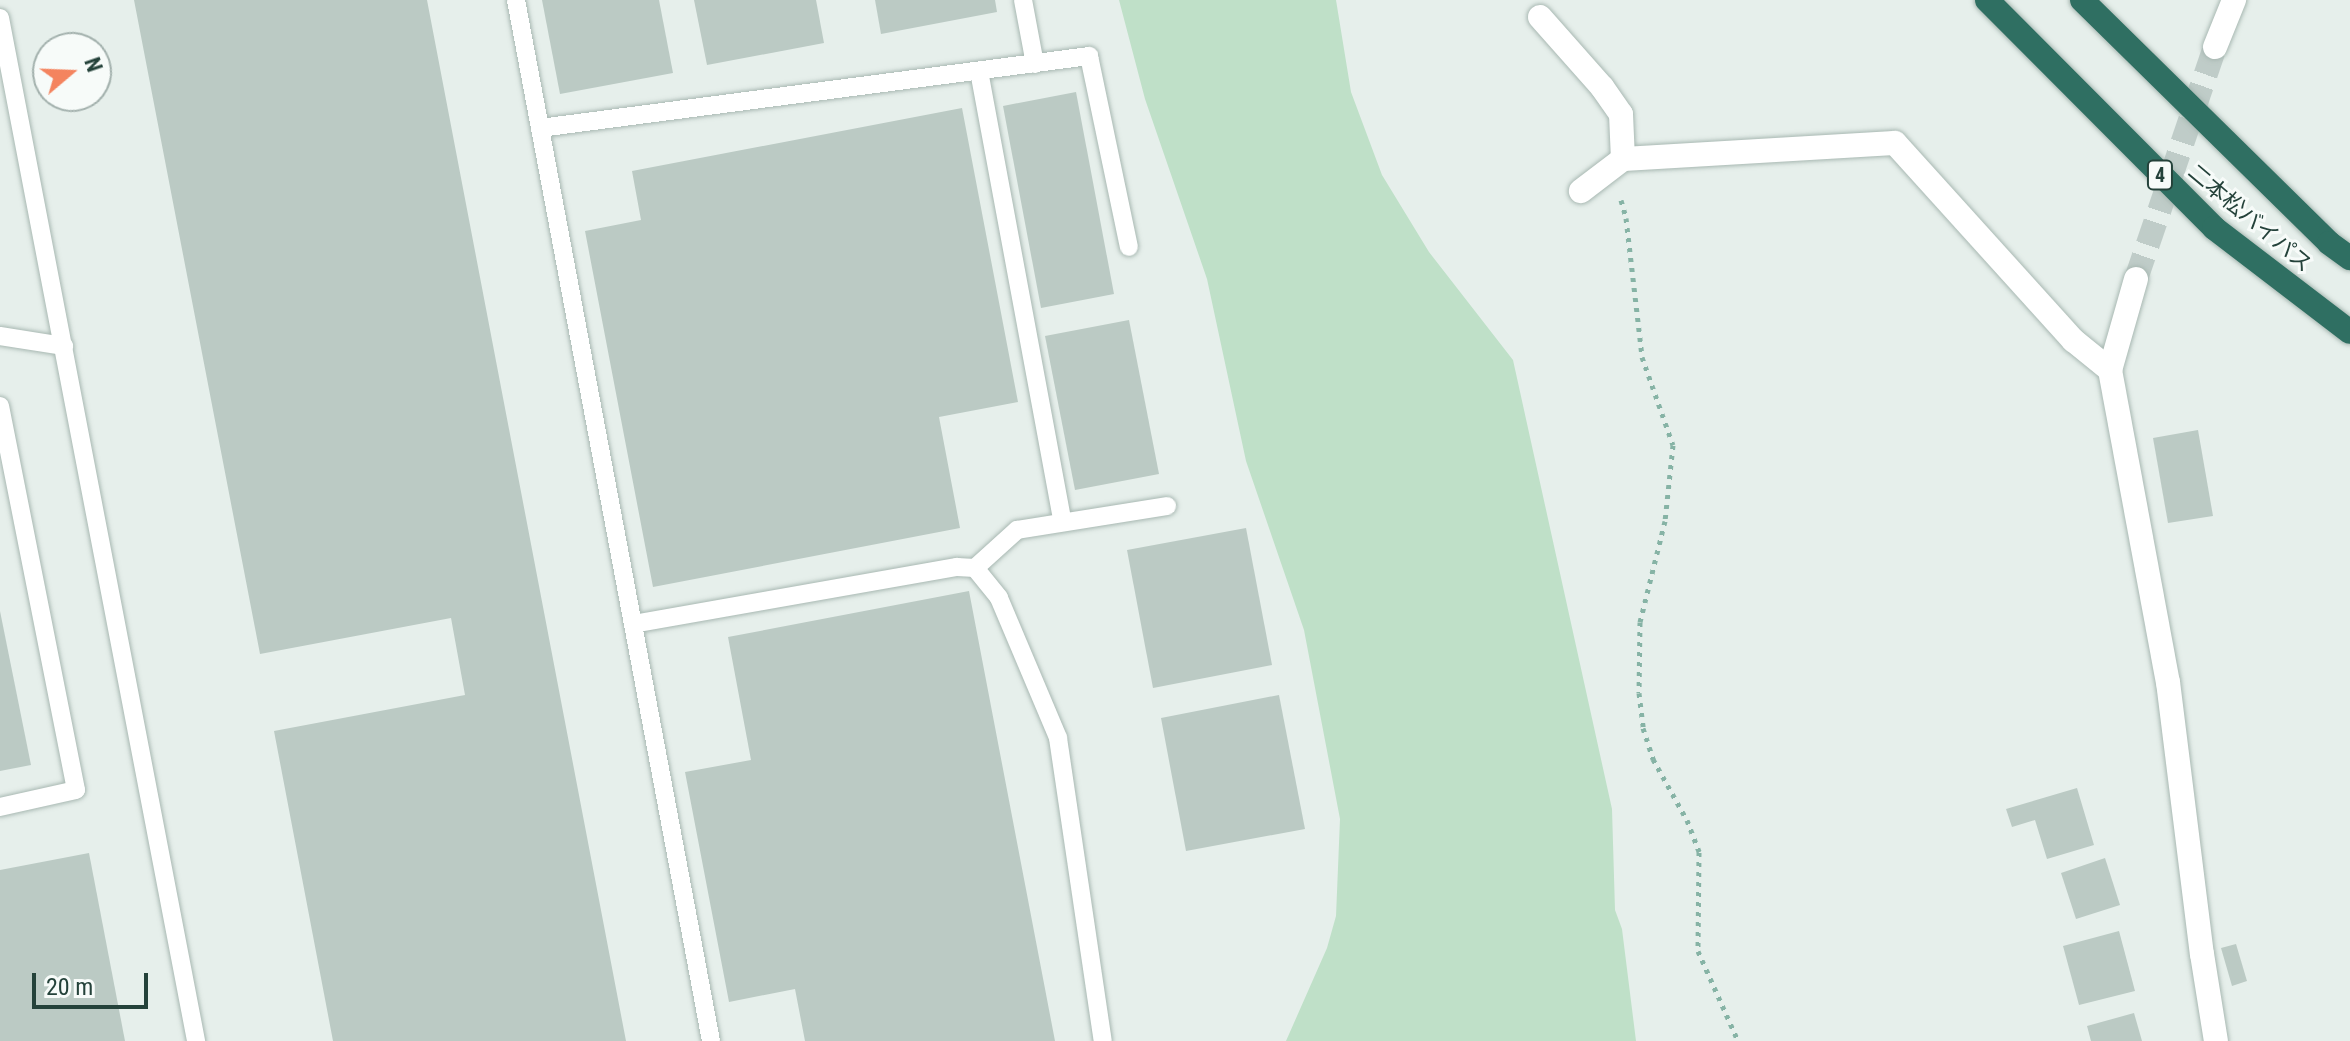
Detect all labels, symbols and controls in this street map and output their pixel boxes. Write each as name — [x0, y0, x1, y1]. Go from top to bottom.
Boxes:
north arrow — [32, 32, 112, 112]
text: N — [79, 54, 107, 75]
street label: 二本松バイパス — [2183, 158, 2317, 278]
road number: 4 — [2146, 159, 2174, 191]
scale bar — [36, 957, 152, 1007]
text: 20 m — [46, 973, 93, 1001]

